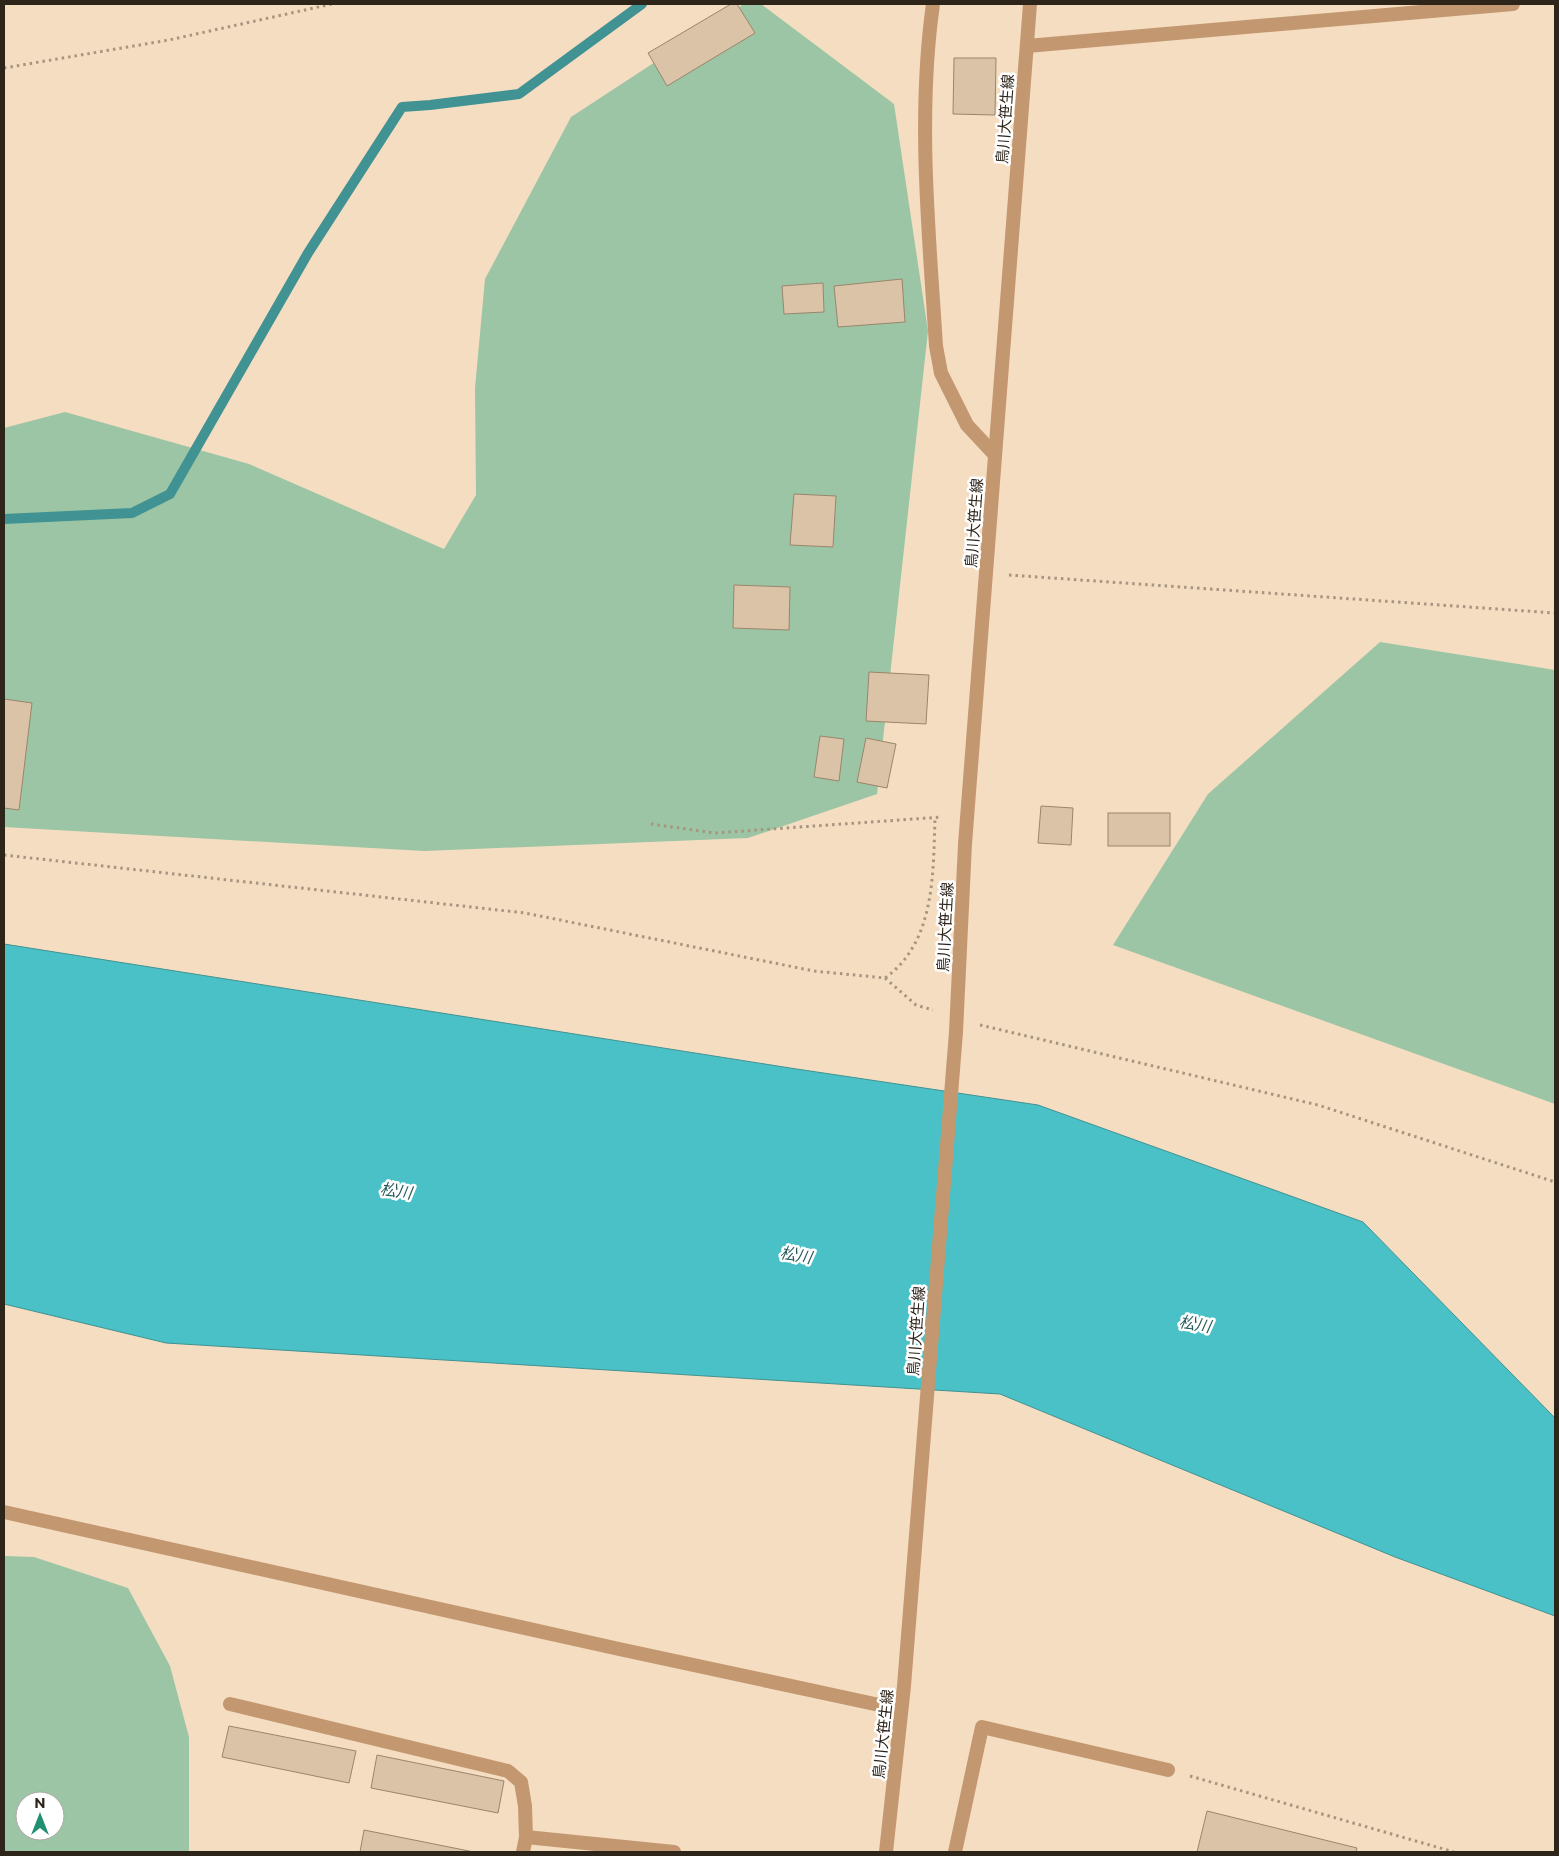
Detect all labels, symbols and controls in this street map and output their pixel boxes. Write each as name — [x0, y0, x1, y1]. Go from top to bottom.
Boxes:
street label: 鳥川大笹生線 — [992, 73, 1018, 165]
street label: 鳥川大笹生線 — [961, 477, 987, 569]
street label: 鳥川大笹生線 — [933, 882, 957, 972]
water label: 松川 — [379, 1179, 415, 1203]
water label: 松川 — [779, 1243, 815, 1267]
street label: 鳥川大笹生線 — [903, 1285, 929, 1377]
water label: 松川 — [1178, 1312, 1214, 1336]
street label: 鳥川大笹生線 — [869, 1688, 897, 1780]
north arrow — [15, 1791, 65, 1841]
text: N — [34, 1794, 46, 1812]

